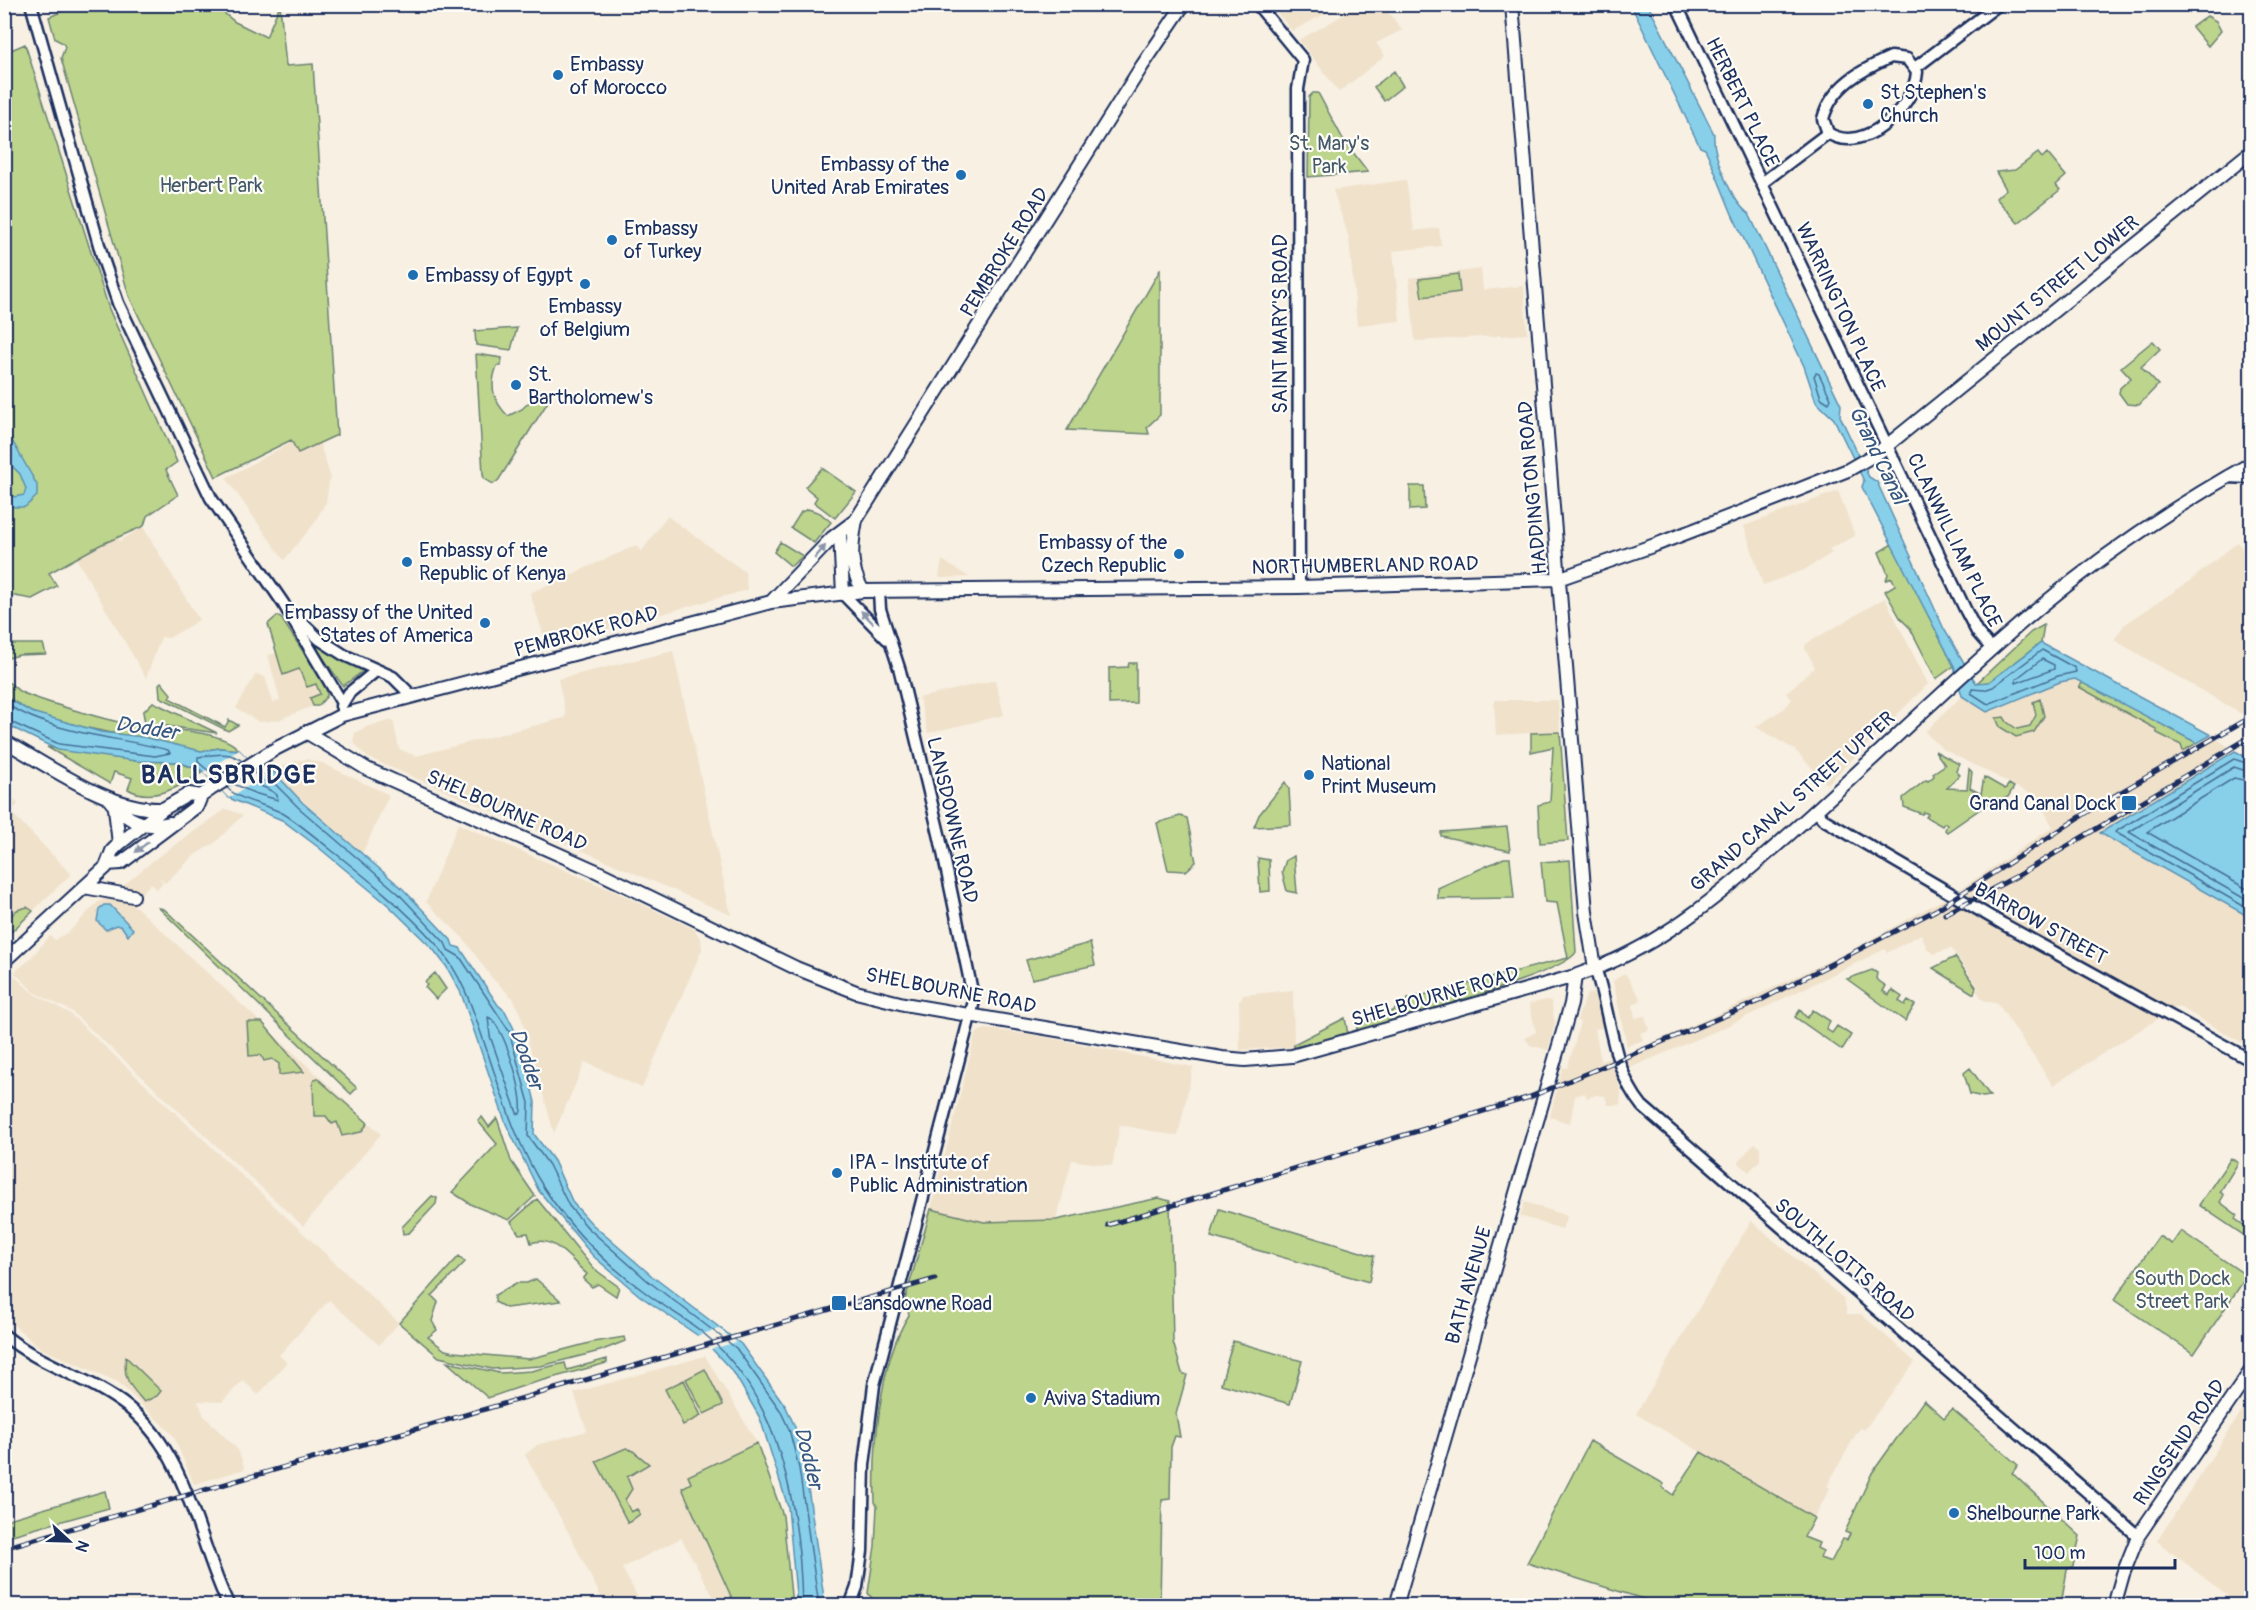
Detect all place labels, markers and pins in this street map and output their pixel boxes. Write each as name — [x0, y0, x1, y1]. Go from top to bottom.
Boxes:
place label: Embassy of Morocco — [570, 52, 667, 100]
marker: Embassy of Morocco — [551, 68, 565, 82]
place label: St Stephen's Church — [1880, 80, 1986, 128]
marker: St Stephen's Church — [1861, 97, 1875, 111]
place label: Embassy of the United Arab Emirates — [771, 152, 949, 200]
marker: Embassy of the United Arab Emirates — [954, 168, 968, 182]
place label: Embassy of Turkey — [624, 216, 702, 264]
marker: Embassy of Turkey — [605, 233, 619, 247]
place label: Embassy of Egypt — [425, 263, 574, 288]
marker: Embassy of Egypt — [406, 268, 420, 282]
marker: Embassy of Belgium — [578, 277, 592, 291]
place label: Embassy of Belgium — [540, 294, 630, 342]
place label: St. Bartholomew's — [528, 362, 653, 410]
marker: St. Bartholomew's — [509, 378, 523, 392]
place label: Embassy of the Czech Republic — [1038, 530, 1167, 578]
place label: Embassy of the Republic of Kenya — [419, 538, 566, 586]
marker: Embassy of the Czech Republic — [1172, 547, 1186, 561]
marker: Embassy of the Republic of Kenya — [400, 555, 414, 569]
place label: Embassy of the United States of America — [284, 600, 473, 648]
marker: Embassy of the United States of America — [478, 616, 492, 630]
place label: National Print Museum — [1321, 751, 1436, 799]
marker: National Print Museum — [1302, 768, 1316, 782]
place label: Grand Canal Dock — [1969, 791, 2117, 816]
marker: Grand Canal Dock — [2120, 794, 2138, 812]
place label: IPA - Institute of Public Administration — [849, 1150, 1028, 1198]
marker: IPA - Institute of Public Administration — [830, 1166, 844, 1180]
place label: Lansdowne Road — [852, 1291, 992, 1316]
marker: Lansdowne Road — [830, 1294, 848, 1312]
place label: Aviva Stadium — [1043, 1386, 1160, 1411]
marker: Aviva Stadium — [1024, 1391, 1038, 1405]
place label: Shelbourne Park — [1966, 1501, 2101, 1526]
marker: Shelbourne Park — [1947, 1506, 1961, 1520]

